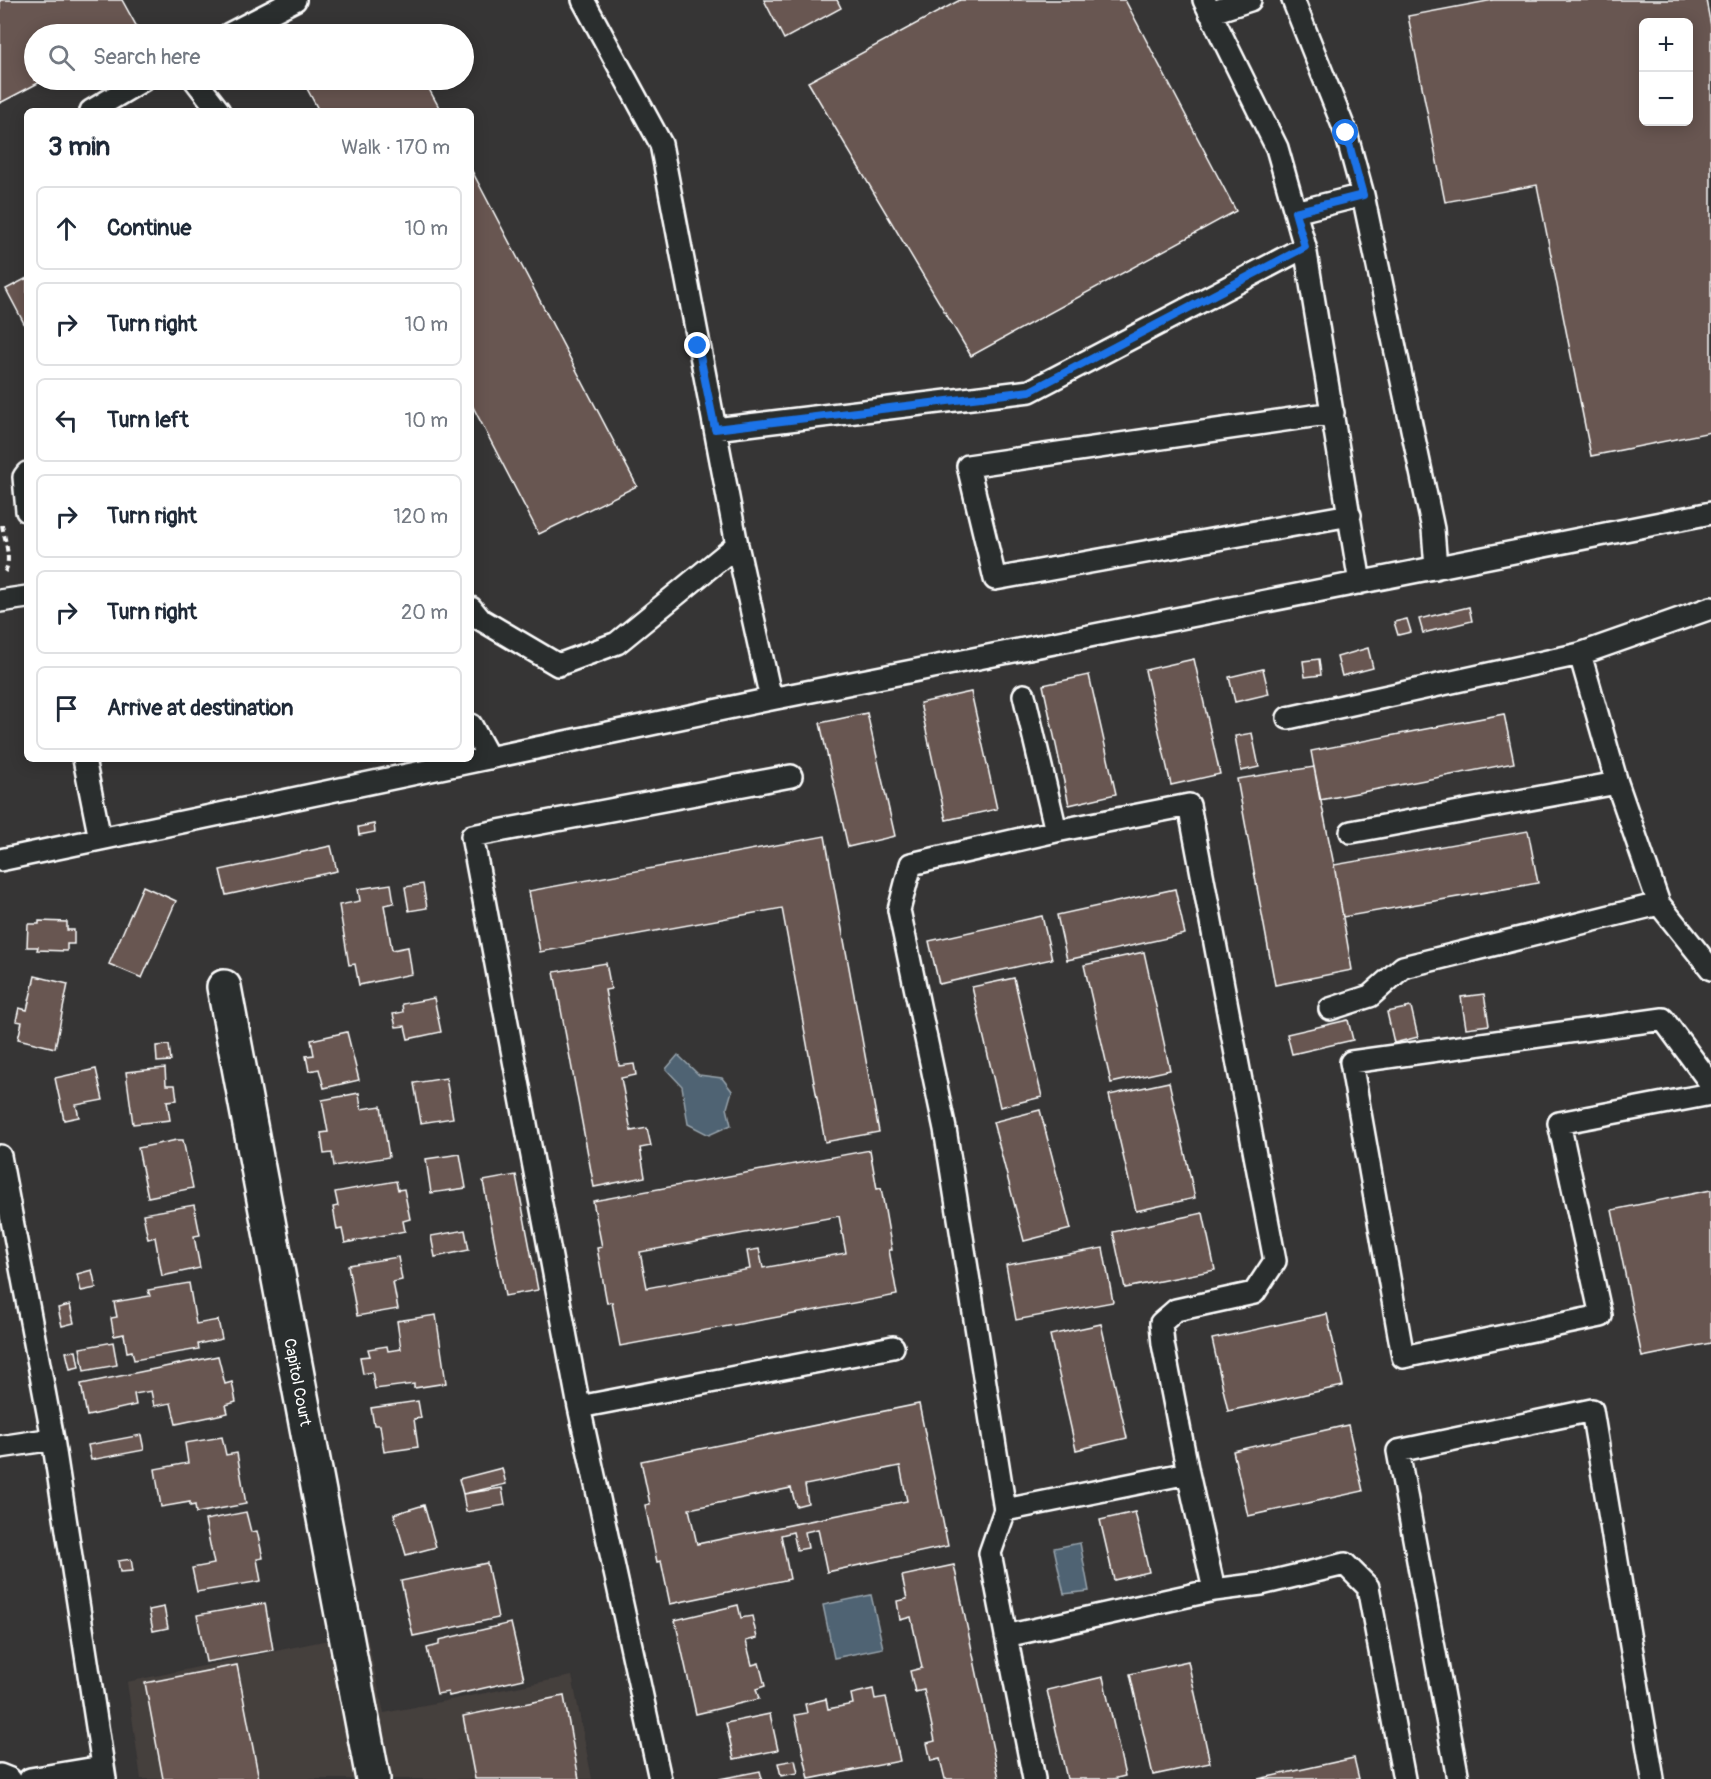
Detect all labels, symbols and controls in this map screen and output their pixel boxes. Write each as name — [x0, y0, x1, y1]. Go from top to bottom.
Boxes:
map controls — [1639, 18, 1693, 126]
button: + — [1639, 18, 1693, 72]
search box — [24, 24, 474, 90]
icon: search — [45, 41, 78, 74]
text: Search here — [93, 43, 200, 71]
button: − — [1639, 72, 1693, 126]
route start — [1332, 119, 1358, 145]
text: 3 min — [48, 131, 110, 163]
text: Walk · 170 m — [341, 135, 450, 160]
icon: ahead — [50, 212, 83, 245]
text: Continue — [107, 214, 191, 242]
text: 10 m — [404, 216, 448, 241]
icon: right — [50, 308, 83, 341]
text: Turn right — [107, 310, 197, 338]
text: 10 m — [404, 312, 448, 337]
route end — [684, 332, 710, 358]
icon: left — [50, 404, 83, 437]
text: Turn left — [107, 406, 189, 434]
text: 10 m — [404, 408, 448, 433]
icon: right — [50, 500, 83, 533]
text: Turn right — [107, 502, 197, 530]
text: 120 m — [393, 504, 448, 529]
icon: right — [50, 596, 83, 629]
text: Turn right — [107, 598, 197, 626]
text: 20 m — [401, 600, 448, 625]
icon: arrive — [50, 692, 83, 725]
text: Arrive at destination — [107, 694, 293, 722]
street label: Capitol Court — [279, 1337, 315, 1428]

